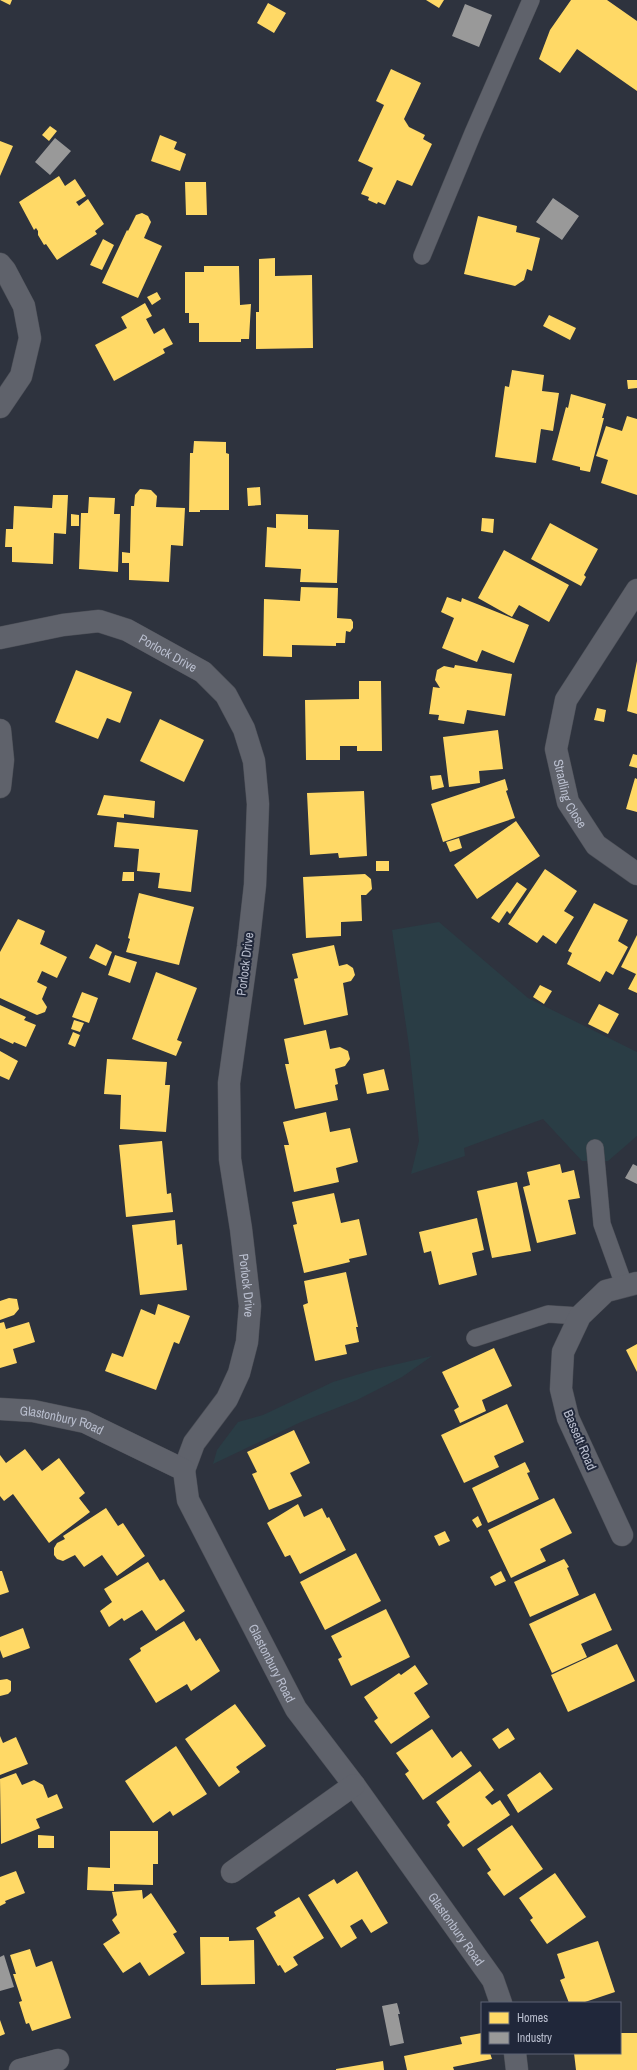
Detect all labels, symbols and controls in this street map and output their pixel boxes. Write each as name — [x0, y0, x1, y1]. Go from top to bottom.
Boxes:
street label: Porlock Drive — [136, 630, 200, 676]
street label: Stradling Close — [550, 757, 591, 831]
street label: Porlock Drive — [233, 931, 257, 997]
street label: Porlock Drive — [235, 1253, 258, 1318]
street label: Glastonbury Road — [19, 1402, 107, 1438]
street label: Bassett Road — [560, 1407, 600, 1473]
street label: Glastonbury Road — [245, 1621, 300, 1705]
street label: Glastonbury Road — [425, 1889, 488, 1969]
legend — [481, 2002, 621, 2054]
text: Homes — [517, 2010, 548, 2026]
text: Industry — [517, 2030, 552, 2046]

